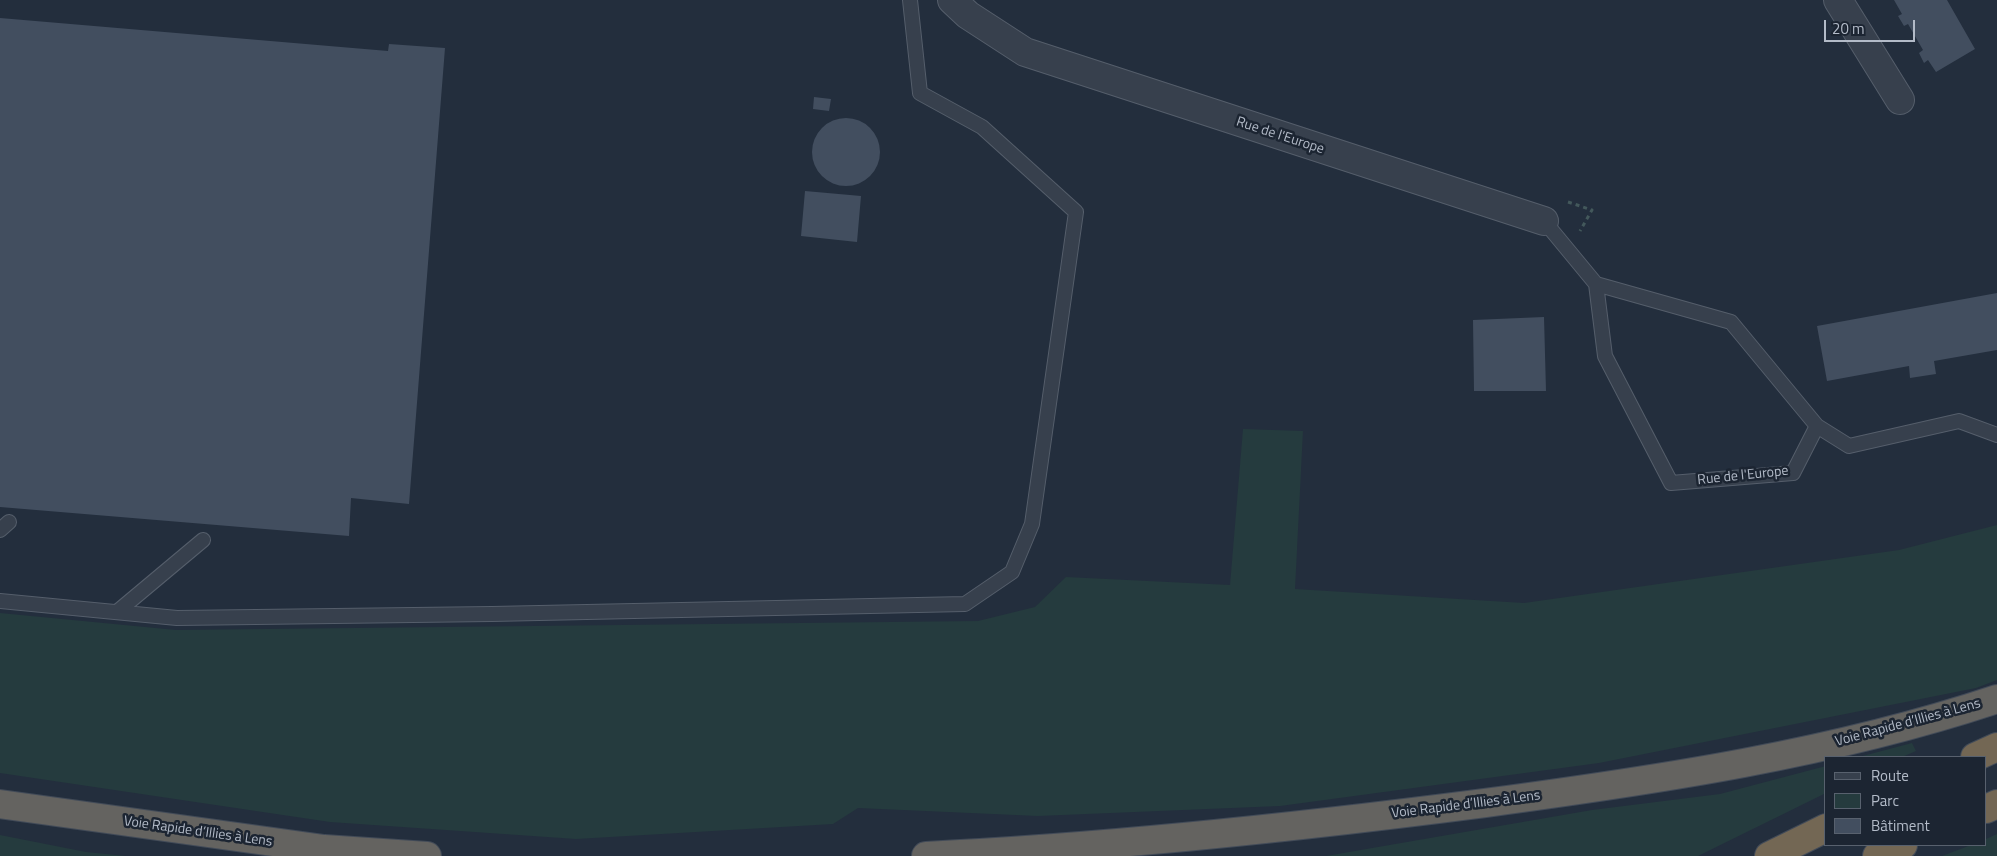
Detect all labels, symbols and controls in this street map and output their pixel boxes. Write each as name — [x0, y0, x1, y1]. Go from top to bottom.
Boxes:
scale bar — [1827, 10, 1918, 42]
text: 20 m — [1832, 17, 1865, 40]
street label: Rue de l'Europe — [1234, 114, 1326, 158]
street label: Rue de l'Europe — [1697, 463, 1789, 489]
street label: Voie Rapide d’Illies à Lens — [1833, 695, 1983, 751]
legend — [1824, 756, 1987, 846]
text: Route — [1871, 764, 1909, 787]
street label: Voie Rapide d’Illies à Lens — [1391, 788, 1541, 822]
text: Parc — [1871, 789, 1899, 812]
street label: Voie Rapide d’Illies à Lens — [123, 813, 273, 851]
text: Bâtiment — [1871, 814, 1930, 837]

